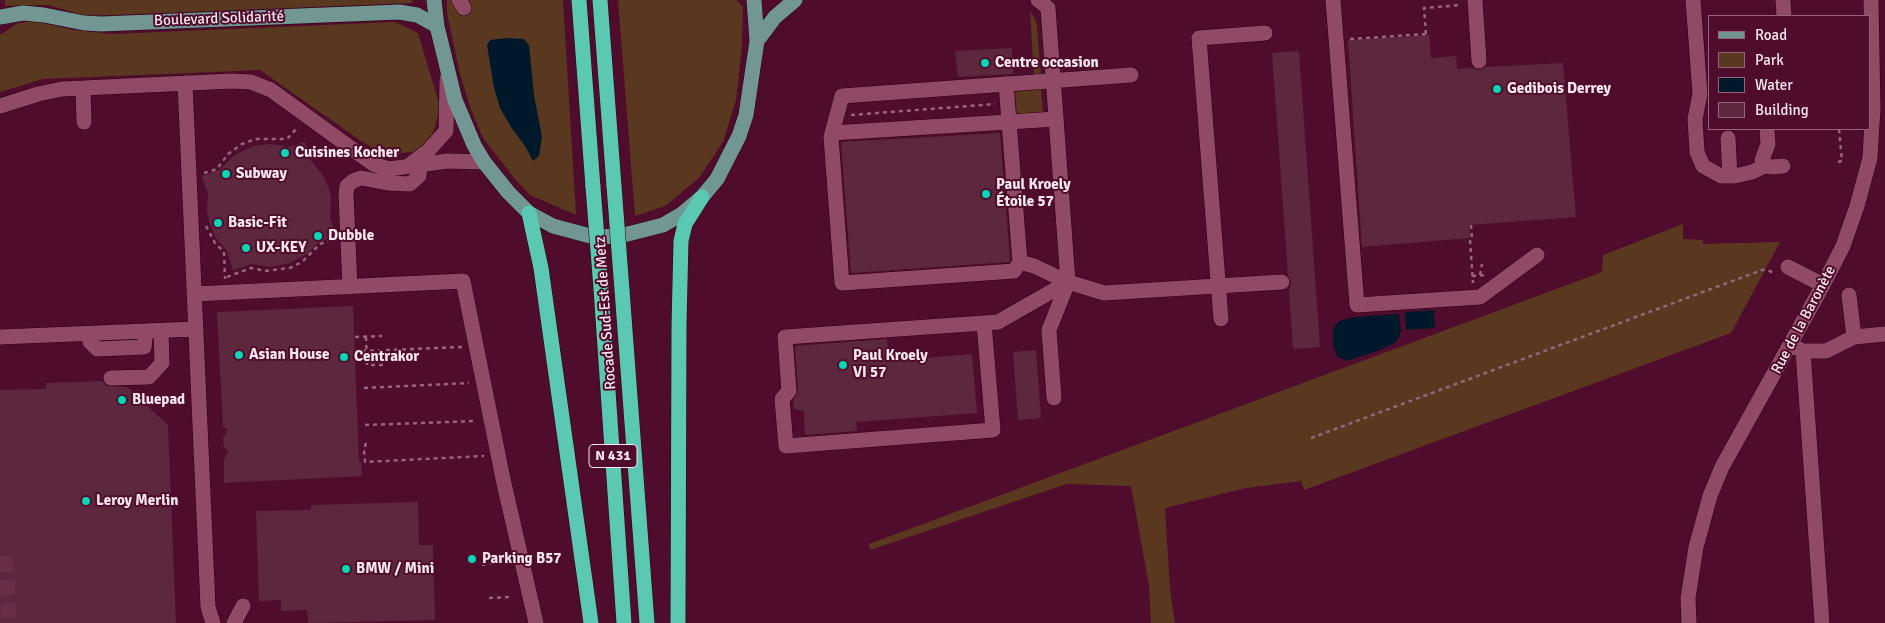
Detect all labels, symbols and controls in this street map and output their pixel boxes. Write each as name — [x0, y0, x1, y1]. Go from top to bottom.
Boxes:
street label: Boulevard Solidarité — [154, 8, 284, 30]
legend — [1708, 15, 1870, 130]
text: Road — [1755, 26, 1787, 44]
text: Park — [1755, 51, 1784, 69]
place label: Centre occasion — [995, 54, 1099, 72]
marker: Centre occasion — [979, 57, 991, 69]
text: Water — [1755, 76, 1793, 94]
place label: Gedibois Derrey — [1507, 80, 1611, 98]
marker: Gedibois Derrey — [1491, 83, 1503, 95]
text: Building — [1755, 101, 1809, 119]
place label: Cuisines Kocher — [295, 144, 399, 162]
marker: Cuisines Kocher — [279, 147, 291, 159]
place label: Subway — [236, 165, 287, 183]
marker: Subway — [220, 168, 232, 180]
place label: Paul Kroely Étoile 57 — [996, 176, 1071, 211]
marker: Paul Kroely Étoile 57 — [980, 188, 992, 200]
place label: Basic-Fit — [228, 214, 287, 232]
marker: Basic-Fit — [212, 217, 224, 229]
place label: Dubble — [328, 227, 374, 245]
marker: Dubble — [312, 230, 324, 242]
street label: Rocade Sud-Est de Metz — [592, 236, 620, 390]
place label: UX-KEY — [256, 239, 306, 257]
marker: UX-KEY — [240, 242, 252, 254]
street label: Rue de la Baronète — [1768, 263, 1840, 377]
place label: Asian House — [249, 346, 329, 364]
place label: Paul Kroely VI 57 — [853, 347, 928, 382]
place label: Centrakor — [354, 348, 419, 366]
marker: Asian House — [233, 349, 245, 361]
marker: Centrakor — [338, 351, 350, 363]
marker: Paul Kroely VI 57 — [837, 359, 849, 371]
place label: Bluepad — [132, 391, 185, 409]
marker: Bluepad — [116, 394, 128, 406]
road number: N 431 — [589, 444, 637, 468]
place label: Leroy Merlin — [96, 492, 178, 510]
marker: Leroy Merlin — [80, 495, 92, 507]
place label: Parking B57 — [482, 550, 561, 568]
marker: Parking B57 — [466, 553, 478, 565]
place label: BMW / Mini — [356, 560, 434, 578]
marker: BMW / Mini — [340, 563, 352, 575]

